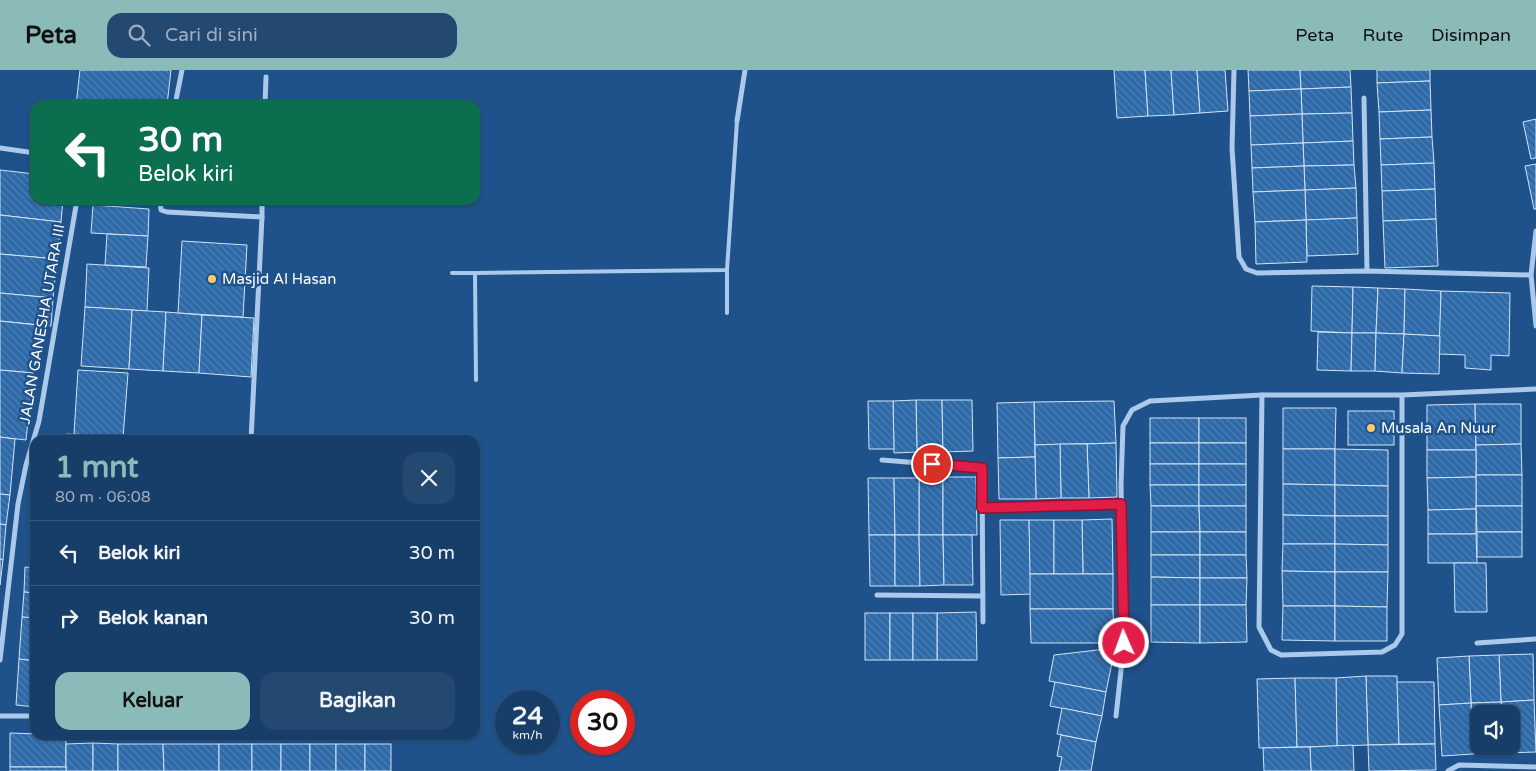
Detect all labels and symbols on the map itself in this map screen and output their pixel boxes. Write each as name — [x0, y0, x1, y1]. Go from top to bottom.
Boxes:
street label: JALAN GANESHA UTARA III — [16, 223, 68, 425]
place label: Masjid Al Hasan — [222, 270, 336, 288]
marker: Masjid Al Hasan — [206, 273, 218, 285]
place label: Musala An Nuur — [1381, 419, 1496, 437]
marker: Musala An Nuur — [1365, 422, 1377, 434]
pin — [911, 443, 953, 485]
position arrow — [1097, 616, 1149, 668]
speed limit sign: 30 — [570, 690, 635, 755]

